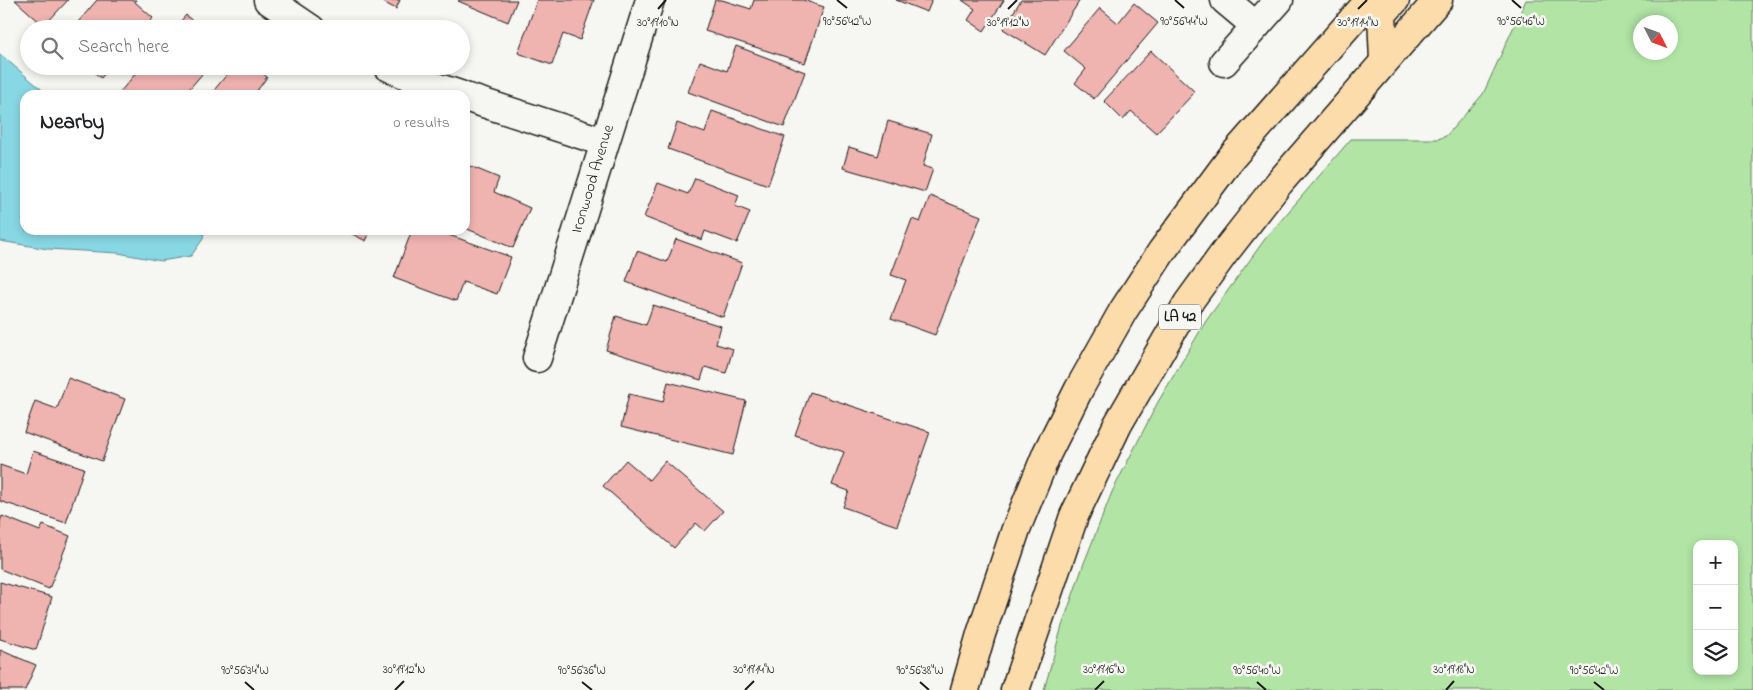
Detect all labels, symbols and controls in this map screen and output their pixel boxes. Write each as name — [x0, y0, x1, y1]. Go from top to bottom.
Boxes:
text: 90°56'42"W — [823, 13, 871, 31]
text: 90°56'44"W — [1160, 13, 1208, 31]
text: 90°56'46"W — [1497, 13, 1545, 31]
text: 30°19'10"N — [637, 14, 679, 32]
text: 30°19'12"N — [987, 14, 1029, 32]
text: 30°19'14"N — [1337, 14, 1379, 32]
north arrow — [1633, 15, 1678, 60]
search box — [20, 20, 470, 75]
icon: search — [38, 34, 66, 62]
text: Search here — [78, 34, 169, 61]
text: Nearby — [40, 108, 104, 138]
text: 0 results — [394, 111, 450, 135]
street label: Ironwood Avenue — [565, 121, 621, 236]
road number: LA 42 — [1159, 304, 1201, 330]
map controls — [1693, 540, 1738, 675]
button: + — [1693, 540, 1738, 585]
button: − — [1693, 585, 1738, 630]
button: layers — [1693, 630, 1738, 675]
text: 30°19'12"N — [383, 661, 425, 679]
text: 30°19'14"N — [733, 661, 775, 679]
text: 30°19'16"N — [1083, 661, 1125, 679]
text: 30°19'18"N — [1433, 661, 1475, 679]
text: 90°56'34"W — [221, 662, 269, 680]
text: 90°56'36"W — [558, 662, 606, 680]
text: 90°56'38"W — [897, 662, 943, 680]
text: 90°56'40"W — [1233, 662, 1281, 680]
text: 90°56'42"W — [1570, 662, 1618, 680]

